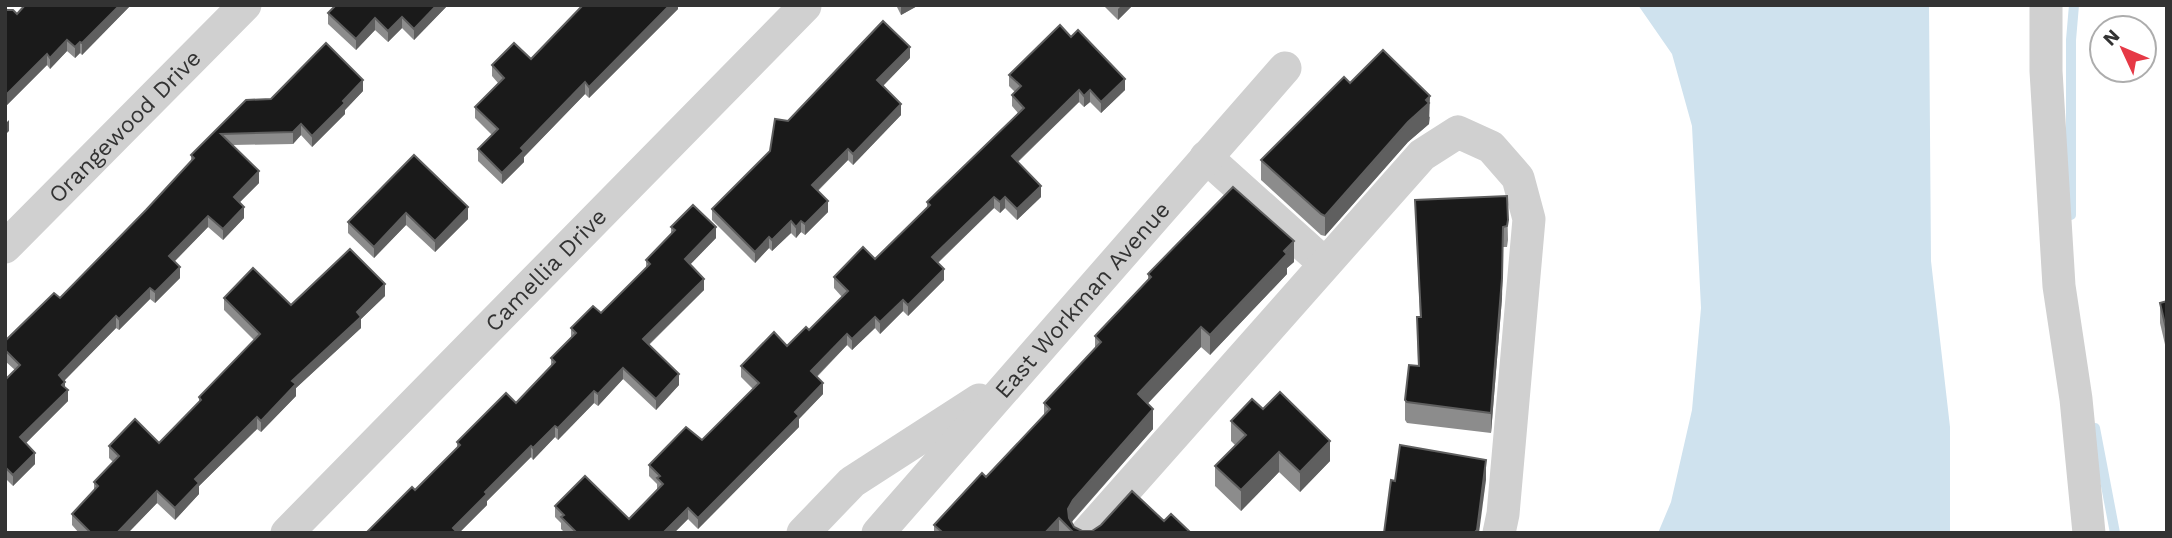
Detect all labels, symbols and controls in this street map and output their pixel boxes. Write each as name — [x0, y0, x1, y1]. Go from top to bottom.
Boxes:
north arrow — [2088, 14, 2158, 84]
text: N — [2098, 24, 2124, 51]
street label: Orangewood Drive — [43, 44, 206, 208]
street label: East Workman Avenue — [989, 196, 1175, 403]
street label: Camellia Drive — [479, 203, 612, 337]

